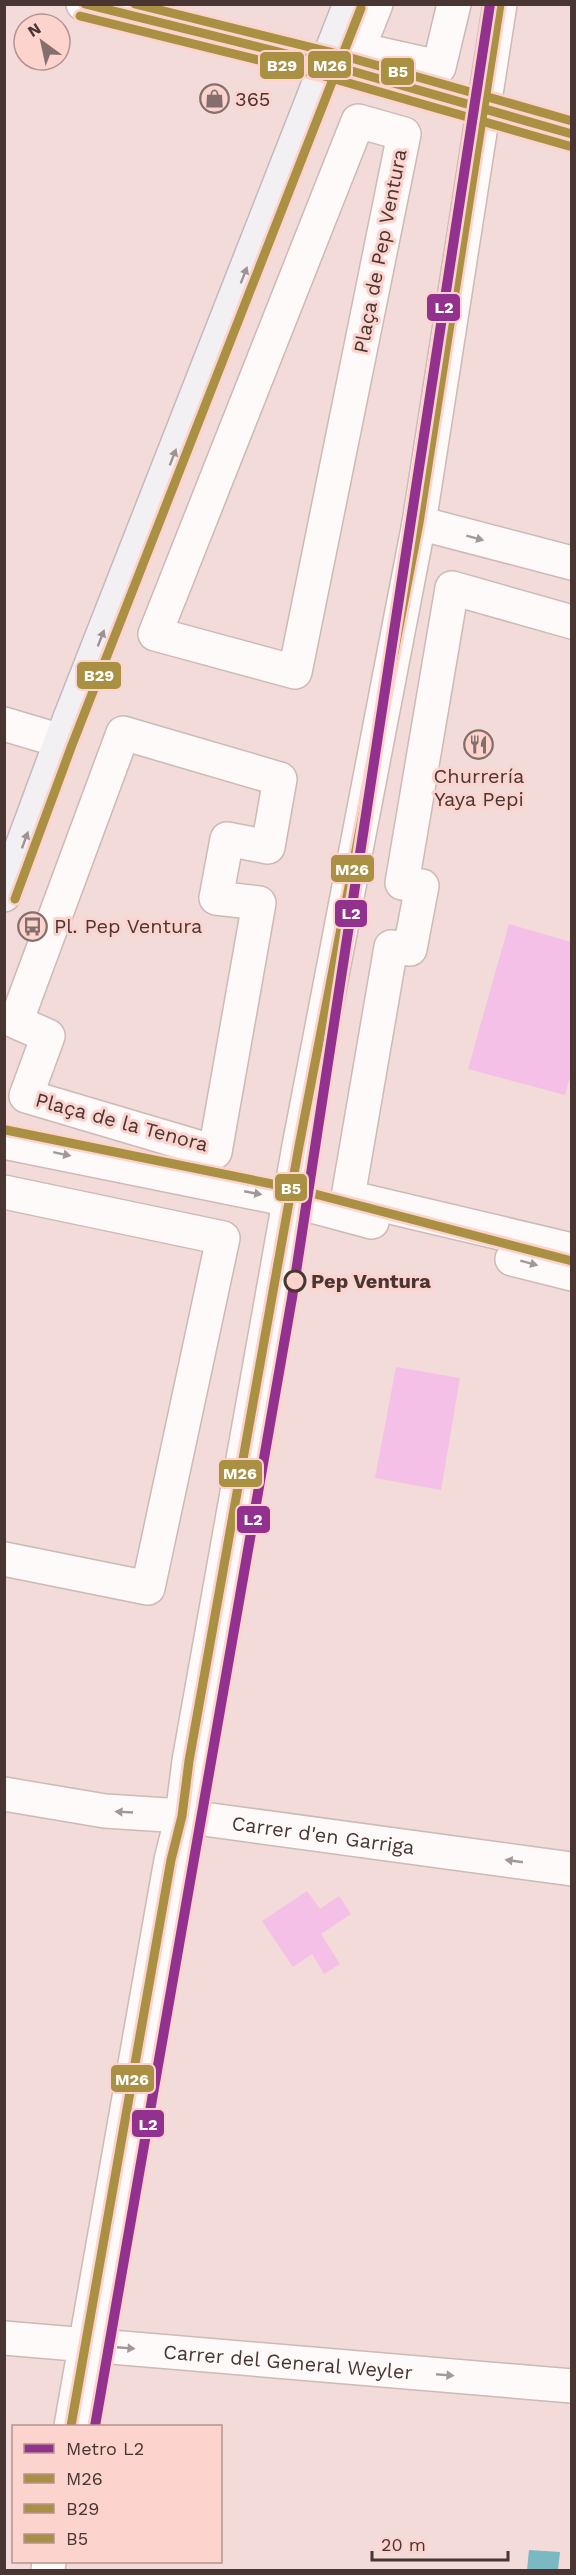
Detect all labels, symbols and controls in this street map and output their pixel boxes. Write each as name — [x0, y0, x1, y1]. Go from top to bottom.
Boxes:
north arrow — [12, 12, 72, 72]
text: N — [24, 19, 44, 41]
line badge: M26 — [307, 50, 352, 79]
line badge: B29 — [259, 51, 305, 80]
text: B29 — [267, 56, 297, 75]
text: M26 — [313, 56, 347, 75]
line badge: B5 — [380, 57, 415, 86]
text: B5 — [388, 62, 408, 81]
shop icon: 365 — [198, 83, 230, 115]
place label: 365 — [235, 87, 270, 111]
street label: Plaça de Pep Ventura — [348, 147, 412, 355]
one-way arrow — [240, 266, 249, 284]
line badge: L2 — [426, 293, 461, 322]
text: L2 — [434, 298, 454, 317]
one-way arrow — [168, 447, 178, 465]
one-way arrow — [466, 533, 485, 543]
one-way arrow — [97, 629, 107, 647]
line badge: B29 — [76, 661, 122, 690]
text: B29 — [84, 666, 114, 685]
restaurant icon: Churrería Yaya Pepi — [463, 729, 495, 761]
place label: Churrería Yaya Pepi — [434, 764, 524, 811]
one-way arrow — [20, 831, 30, 849]
line badge: M26 — [330, 854, 375, 883]
text: M26 — [335, 860, 369, 879]
line badge: L2 — [334, 899, 368, 928]
text: L2 — [341, 904, 361, 923]
bus stop icon: Pl. Pep Ventura — [17, 910, 49, 942]
place label: Pl. Pep Ventura — [54, 914, 202, 938]
street label: Plaça de la Tenora — [33, 1087, 211, 1157]
one-way arrow — [53, 1150, 72, 1159]
line badge: B5 — [274, 1173, 308, 1202]
text: B5 — [281, 1179, 301, 1198]
one-way arrow — [244, 1188, 262, 1198]
one-way arrow — [520, 1259, 538, 1268]
place label: Pep Ventura — [311, 1269, 431, 1293]
marker: Pep Ventura — [284, 1270, 306, 1292]
line badge: M26 — [218, 1459, 263, 1488]
text: M26 — [223, 1464, 257, 1483]
line badge: L2 — [236, 1505, 271, 1534]
text: L2 — [243, 1510, 263, 1529]
one-way arrow — [114, 1807, 133, 1817]
street label: Carrer d'en Garriga — [230, 1811, 416, 1859]
one-way arrow — [504, 1857, 523, 1866]
line badge: M26 — [110, 2064, 155, 2093]
text: M26 — [115, 2070, 149, 2089]
line badge: L2 — [131, 2109, 165, 2138]
text: L2 — [138, 2115, 158, 2134]
street label: Carrer del General Weyler — [162, 2340, 414, 2384]
one-way arrow — [116, 2343, 135, 2353]
one-way arrow — [436, 2370, 455, 2380]
legend — [12, 2425, 222, 2563]
text: Metro L2 — [66, 2438, 144, 2459]
text: M26 — [66, 2468, 103, 2489]
text: B29 — [66, 2498, 99, 2519]
scale bar — [372, 2524, 508, 2562]
text: B5 — [66, 2528, 88, 2549]
text: 20 m — [381, 2534, 426, 2555]

